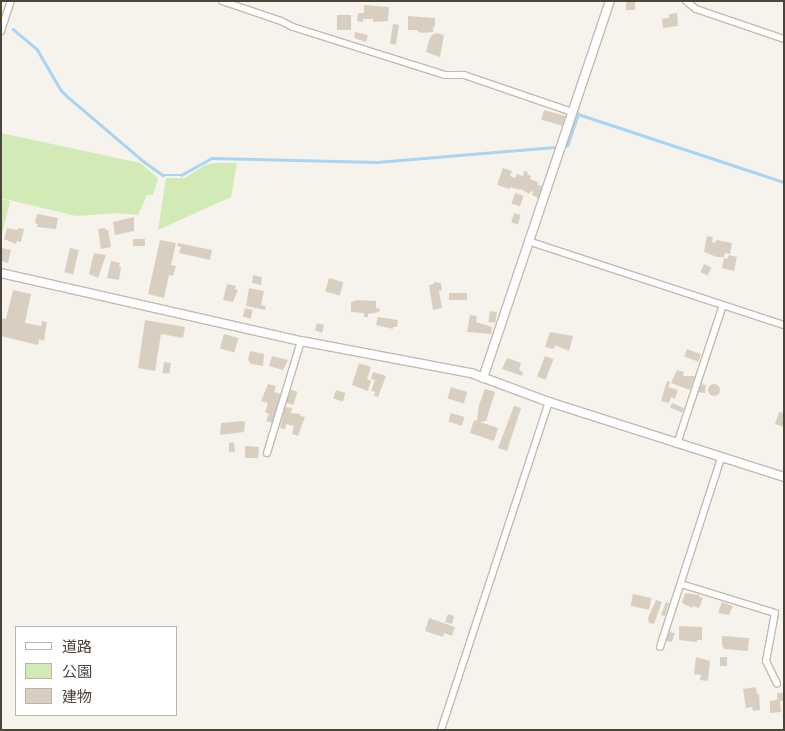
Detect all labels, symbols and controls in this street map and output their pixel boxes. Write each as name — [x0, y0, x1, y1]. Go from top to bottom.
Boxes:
legend — [15, 626, 178, 716]
text: 道路 — [62, 637, 92, 657]
text: 公園 — [62, 662, 92, 682]
text: 建物 — [62, 687, 92, 707]

